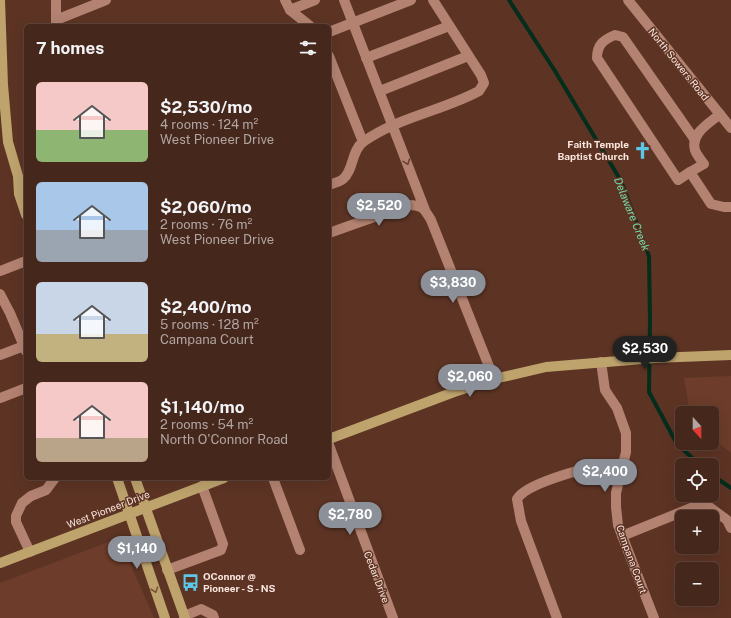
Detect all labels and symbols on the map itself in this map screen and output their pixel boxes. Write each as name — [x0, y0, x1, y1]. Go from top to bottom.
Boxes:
street label: North Sowers Road — [646, 25, 712, 103]
place label: Faith Temple Baptist Church — [558, 138, 629, 162]
church icon: Faith Temple Baptist Church — [632, 140, 652, 160]
one-way arrow — [403, 158, 411, 165]
water label: Delaware Creek — [612, 176, 652, 252]
pin: $2,520 — [346, 193, 412, 227]
pin: $3,830 — [420, 270, 486, 304]
pin: $2,530 — [612, 336, 678, 370]
pin: $2,060 — [437, 364, 503, 398]
north arrow — [675, 406, 719, 450]
pin: $2,400 — [572, 459, 638, 493]
street label: West Pioneer Drive — [65, 488, 151, 530]
pin: $2,780 — [317, 502, 383, 536]
street label: Campana Court — [614, 523, 650, 595]
pin: $1,140 — [104, 536, 170, 570]
street label: Cedar Drive — [362, 549, 392, 605]
place label: OConnor @ Pioneer - S - NS — [203, 570, 276, 594]
bus stop icon: OConnor @ Pioneer - S - NS — [180, 572, 200, 592]
one-way arrow — [151, 587, 159, 594]

